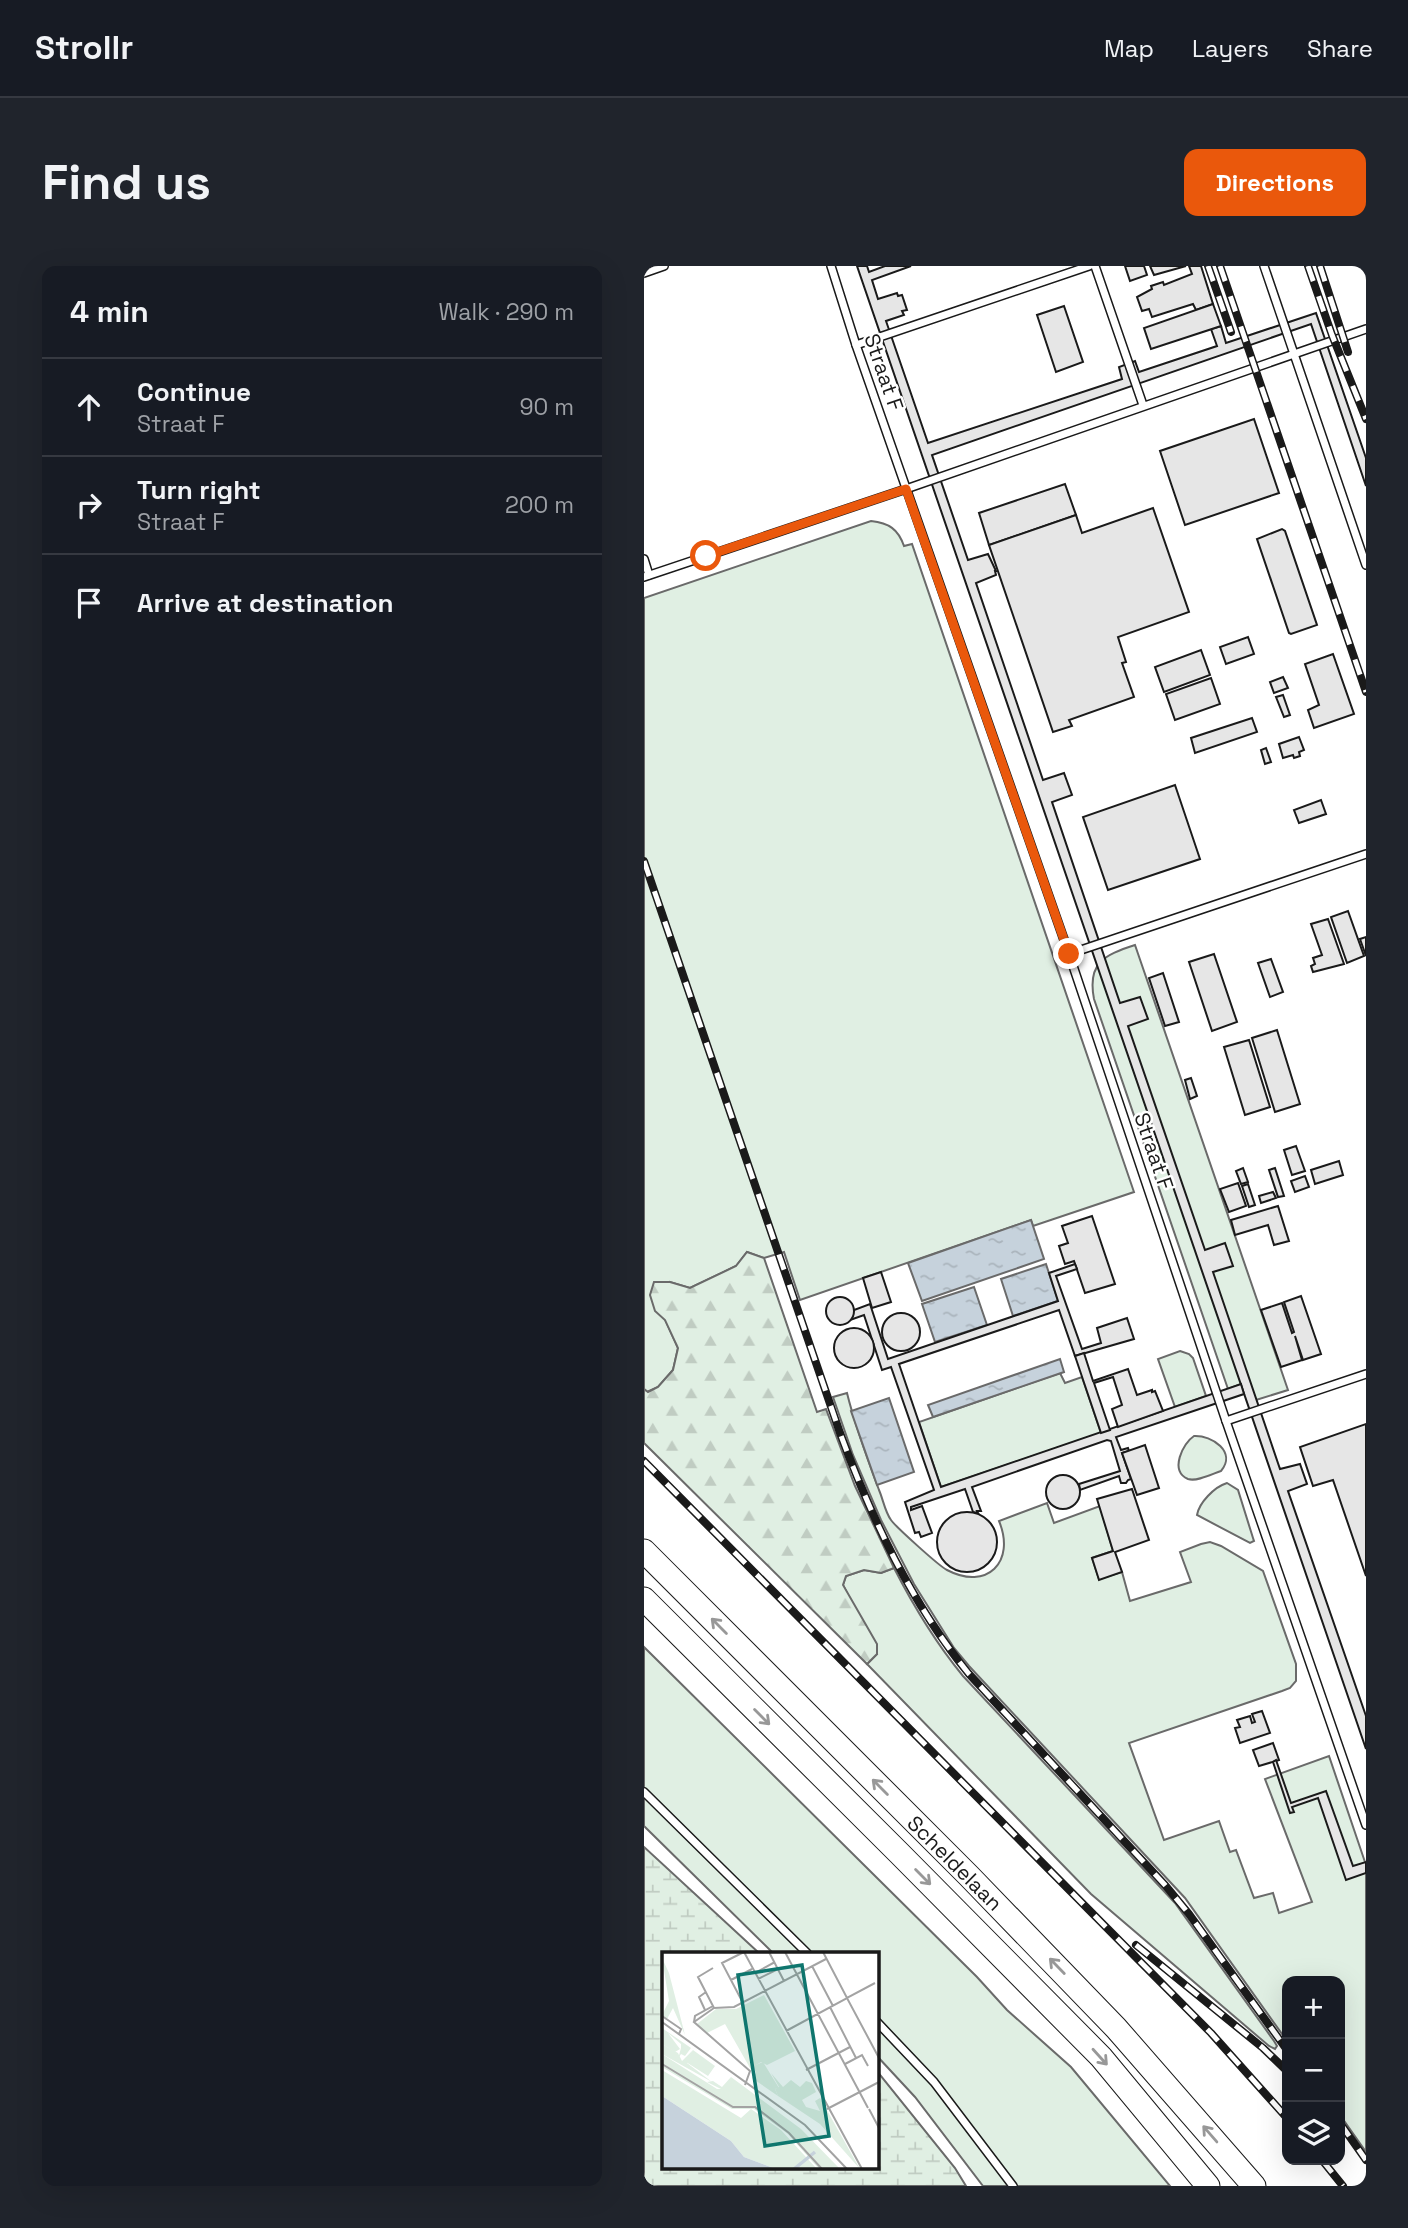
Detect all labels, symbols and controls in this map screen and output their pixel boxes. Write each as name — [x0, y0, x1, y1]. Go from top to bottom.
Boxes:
text: Strollr — [35, 27, 133, 69]
text: Map — [1104, 33, 1154, 64]
text: Layers — [1192, 33, 1269, 64]
text: Share — [1307, 33, 1373, 64]
button: Directions — [1184, 149, 1366, 216]
text: Find us — [42, 151, 211, 213]
text: 4 min — [70, 292, 149, 331]
text: Walk · 290 m — [438, 297, 574, 327]
street label: Straat F — [858, 330, 910, 414]
text: Continue — [137, 375, 251, 409]
icon: ahead — [70, 388, 108, 426]
text: 90 m — [519, 392, 574, 422]
text: Straat F — [137, 409, 225, 439]
text: Turn right — [137, 473, 261, 507]
icon: right — [70, 486, 108, 524]
text: 200 m — [505, 490, 574, 520]
text: Straat F — [137, 507, 225, 537]
route start — [690, 540, 721, 571]
icon: arrive — [70, 584, 108, 622]
text: Arrive at destination — [137, 586, 394, 620]
route end — [1053, 938, 1084, 969]
street label: Straat F — [1128, 1109, 1180, 1193]
one-way arrow — [710, 1618, 727, 1635]
one-way arrow — [753, 1708, 770, 1725]
one-way arrow — [871, 1778, 888, 1795]
street label: Scheldelaan — [902, 1810, 1008, 1916]
one-way arrow — [915, 1868, 932, 1885]
inset map — [662, 1952, 878, 2168]
one-way arrow — [1048, 1958, 1065, 1975]
map controls — [1282, 1976, 1345, 2165]
button: + — [1282, 1976, 1345, 2039]
button: − — [1282, 2039, 1345, 2102]
one-way arrow — [1092, 2048, 1108, 2066]
button: layers — [1282, 2102, 1345, 2165]
one-way arrow — [1202, 2126, 1218, 2144]

